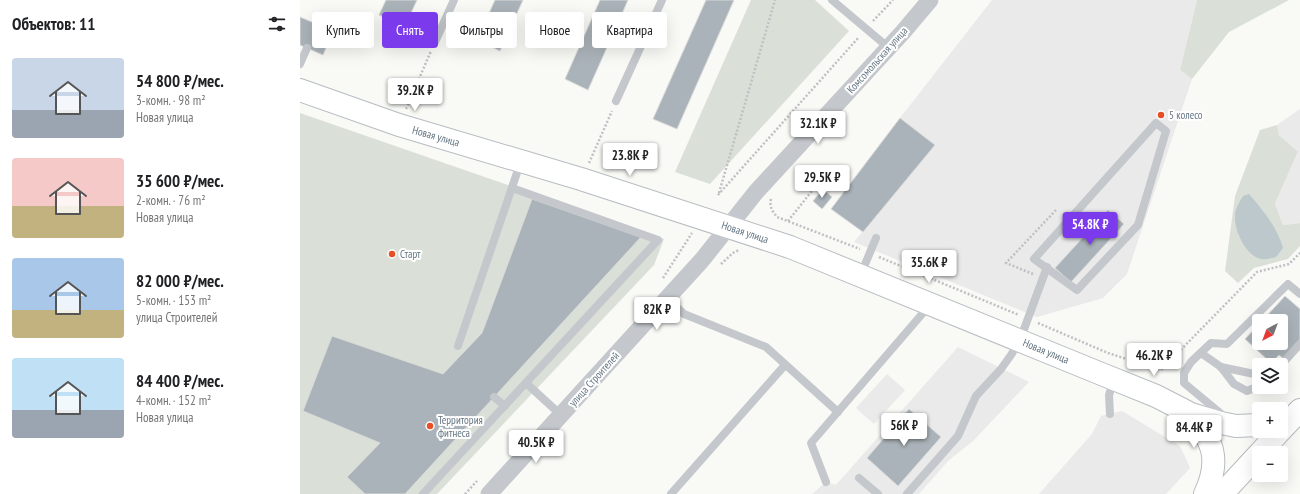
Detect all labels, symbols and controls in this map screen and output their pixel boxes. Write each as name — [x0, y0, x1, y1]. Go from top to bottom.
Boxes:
chip: Купить — [312, 12, 374, 48]
chip: Снять — [382, 12, 438, 48]
chip: Фильтры — [446, 12, 517, 48]
chip: Новое — [525, 12, 584, 48]
chip: Квартира — [592, 12, 667, 48]
text: Объектов: 11 — [12, 13, 95, 35]
icon: filters — [266, 13, 288, 35]
street label: Комсомольская улица — [844, 24, 910, 96]
text: 54 800 ₽/мес. — [136, 70, 224, 92]
icon: home — [44, 74, 92, 122]
pin: 39.2K ₽ — [378, 78, 452, 112]
text: 39.2K ₽ — [397, 82, 433, 99]
text: 3-комн. · 98 m² — [136, 92, 206, 109]
place label: 5 колесо — [1169, 108, 1203, 122]
text: Новая улица — [136, 109, 193, 126]
marker: 5 колесо — [1156, 110, 1166, 120]
pin: 32.1K ₽ — [781, 111, 855, 145]
text: 32.1K ₽ — [800, 115, 836, 132]
street label: Новая улица — [411, 123, 461, 149]
pin: 23.8K ₽ — [593, 143, 667, 177]
text: 23.8K ₽ — [612, 147, 648, 164]
pin: 29.5K ₽ — [785, 165, 859, 199]
text: 29.5K ₽ — [804, 169, 840, 186]
text: 35 600 ₽/мес. — [136, 170, 224, 192]
icon: home — [44, 174, 92, 222]
text: 2-комн. · 76 m² — [136, 192, 206, 209]
text: Новая улица — [136, 209, 193, 226]
pin: 54.8K ₽ — [1053, 212, 1127, 246]
text: 54.8K ₽ — [1072, 216, 1108, 233]
street label: Новая улица — [720, 218, 770, 246]
place label: Старт — [400, 247, 421, 261]
marker: Старт — [387, 249, 397, 259]
pin: 35.6K ₽ — [892, 250, 966, 284]
text: 35.6K ₽ — [911, 254, 947, 271]
text: 82 000 ₽/мес. — [136, 270, 224, 292]
icon: home — [44, 274, 92, 322]
text: 5-комн. · 153 m² — [136, 292, 211, 309]
pin: 82K ₽ — [629, 297, 685, 331]
text: 82K ₽ — [643, 301, 671, 318]
text: улица Строителей — [136, 309, 217, 326]
north arrow — [1252, 314, 1288, 350]
map controls — [1252, 314, 1288, 482]
street label: Новая улица — [1021, 335, 1071, 367]
pin: 46.2K ₽ — [1117, 343, 1191, 377]
text: 46.2K ₽ — [1136, 347, 1172, 364]
street label: улица Строителей — [566, 349, 622, 409]
button: layers — [1252, 358, 1288, 394]
text: 84 400 ₽/мес. — [136, 370, 224, 392]
icon: home — [44, 374, 92, 422]
text: 4-комн. · 152 m² — [136, 392, 211, 409]
button: + — [1252, 402, 1288, 438]
text: Новая улица — [136, 409, 193, 426]
place label: Территория фитнеса — [438, 413, 483, 440]
pin: 56K ₽ — [876, 413, 932, 447]
pin: 84.4K ₽ — [1157, 415, 1231, 449]
text: 56K ₽ — [890, 417, 918, 434]
text: 84.4K ₽ — [1176, 419, 1212, 436]
marker: Территория фитнеса — [425, 421, 435, 431]
pin: 40.5K ₽ — [499, 430, 573, 464]
text: 40.5K ₽ — [518, 434, 554, 451]
button: − — [1252, 446, 1288, 482]

